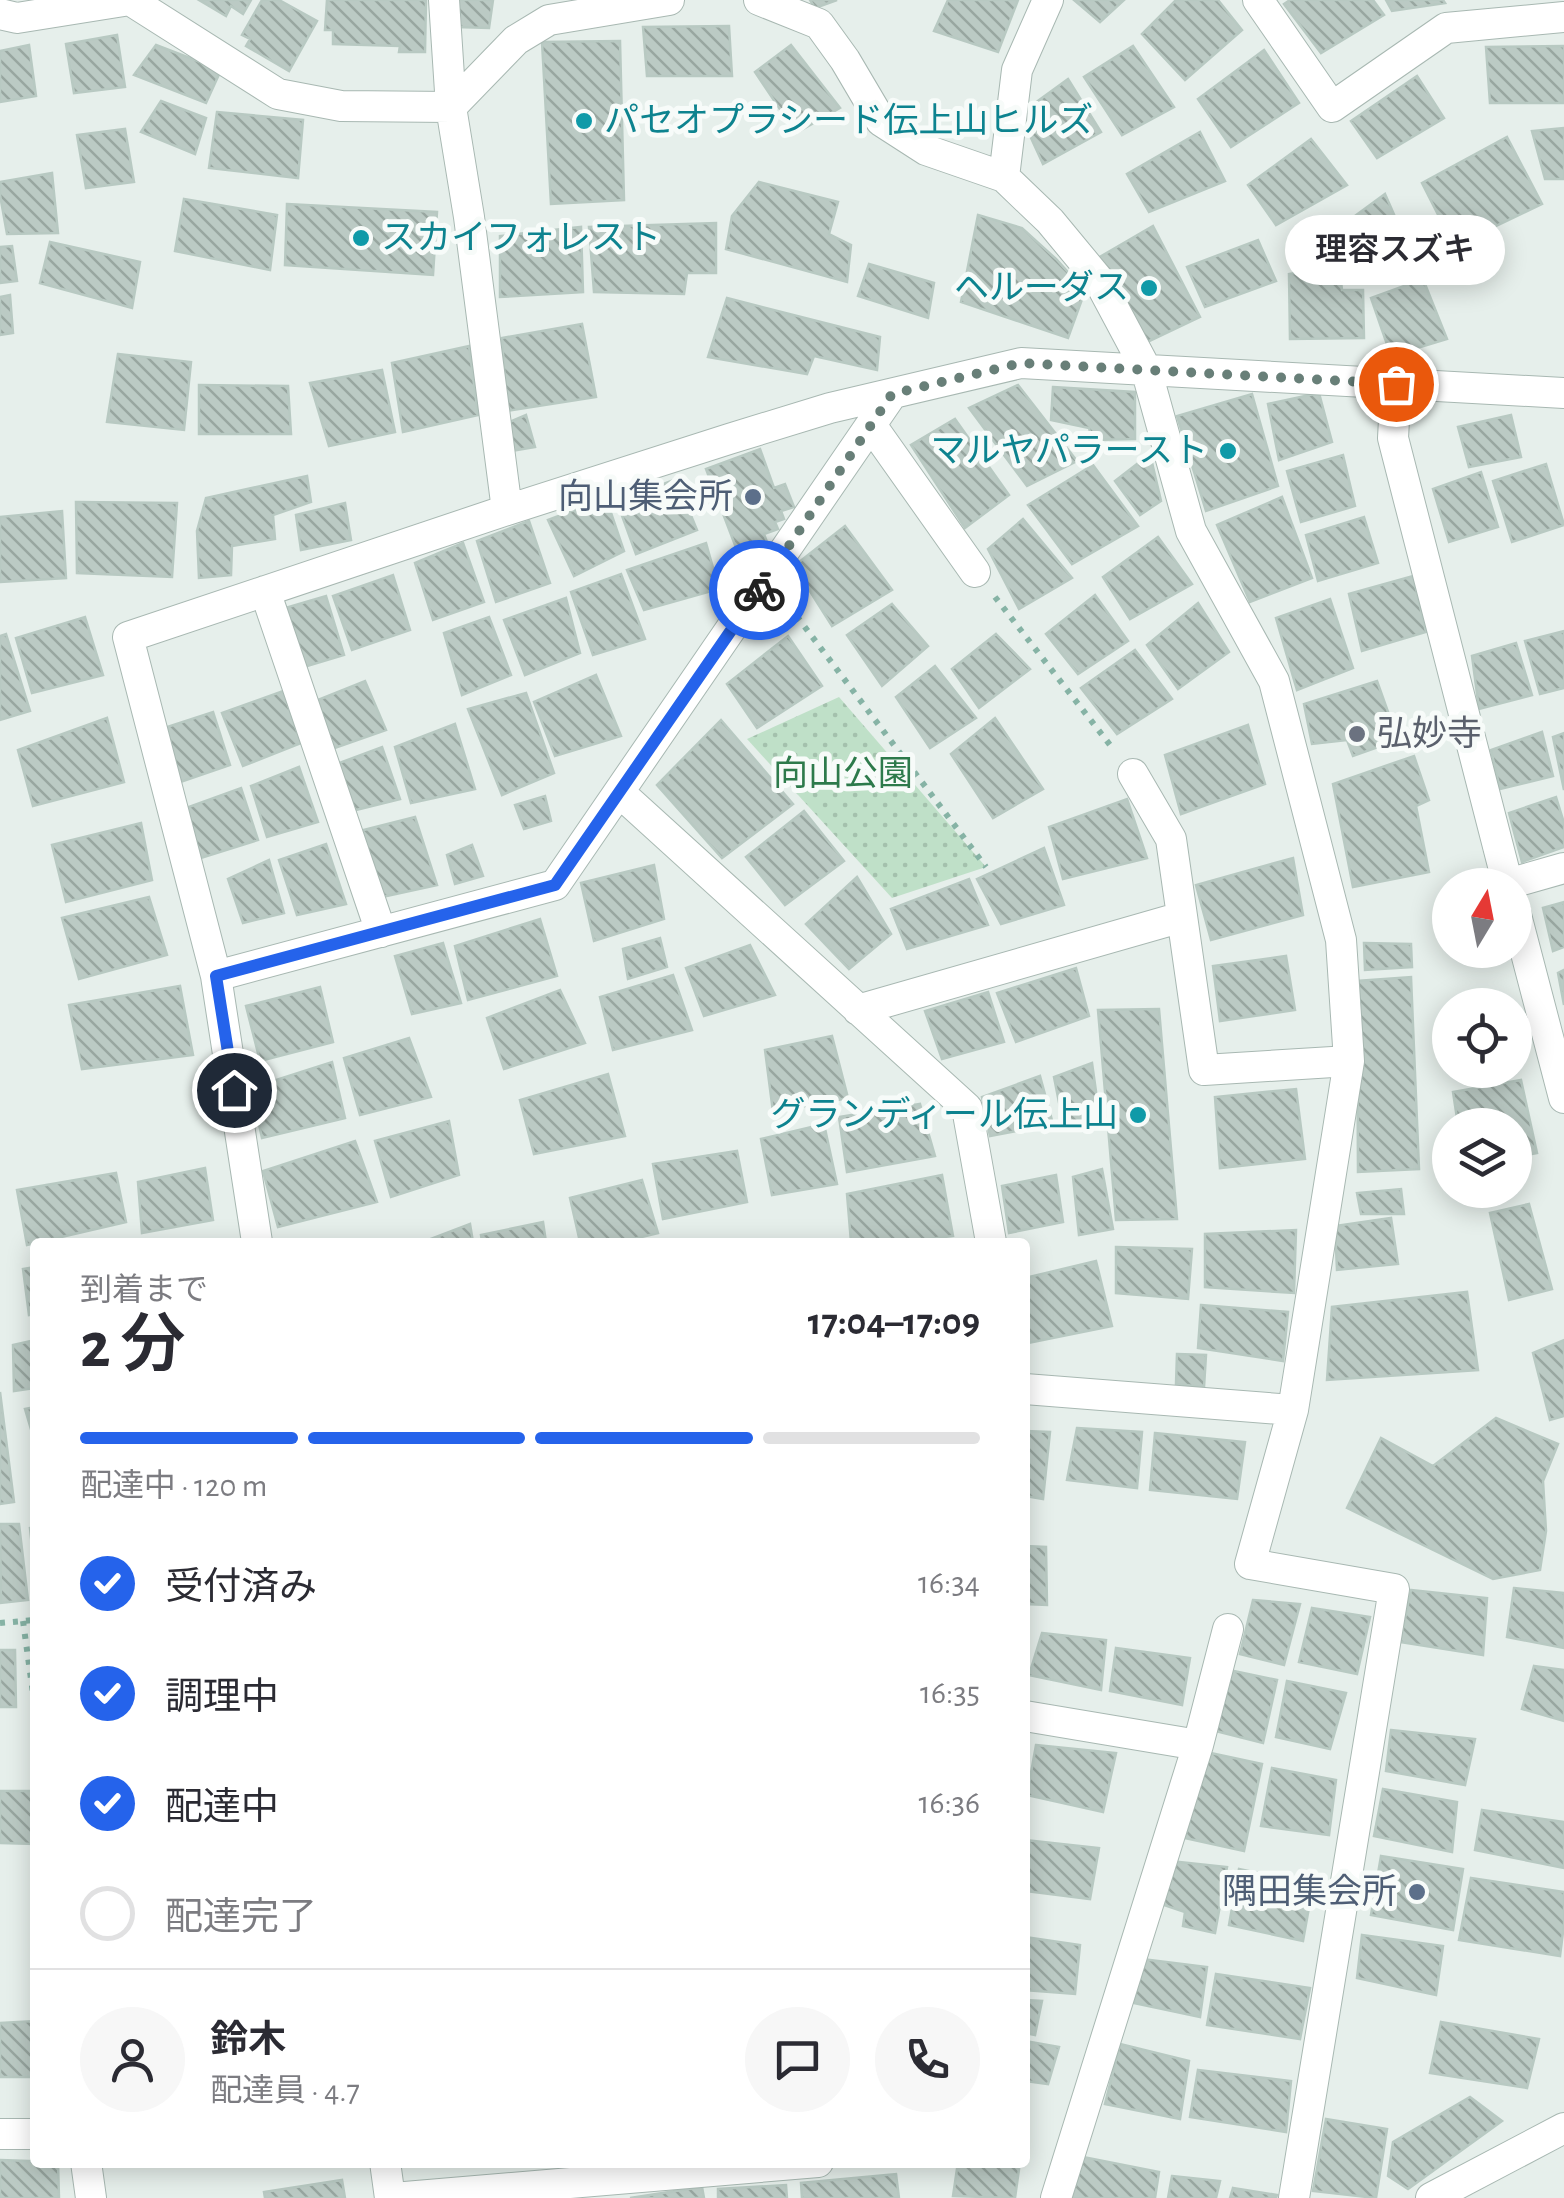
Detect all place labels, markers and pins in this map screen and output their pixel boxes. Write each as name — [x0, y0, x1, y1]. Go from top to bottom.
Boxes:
place label: パセオプラシード伝上山ヒルズ — [604, 102, 1093, 139]
marker: パセオプラシード伝上山ヒルズ — [573, 110, 595, 132]
callout: 理容スズキ — [1286, 214, 1506, 284]
place label: スカイフォレスト — [381, 221, 661, 256]
marker: スカイフォレスト — [350, 227, 372, 249]
place label: ヘルーダス — [954, 269, 1129, 306]
marker: ヘルーダス — [1138, 277, 1160, 299]
pin — [1354, 342, 1439, 427]
place label: マルヤパラースト — [930, 433, 1208, 469]
marker: マルヤパラースト — [1217, 440, 1239, 462]
place label: 向山集会所 — [558, 478, 733, 515]
marker: 向山集会所 — [742, 486, 764, 508]
place label: 弘妙寺 — [1377, 715, 1482, 752]
marker: 弘妙寺 — [1346, 723, 1368, 745]
pin — [192, 1048, 277, 1133]
place label: グランディール伝上山 — [770, 1095, 1118, 1133]
marker: グランディール伝上山 — [1127, 1104, 1149, 1126]
place label: 隅田集会所 — [1222, 1873, 1397, 1910]
marker: 隅田集会所 — [1406, 1881, 1428, 1903]

